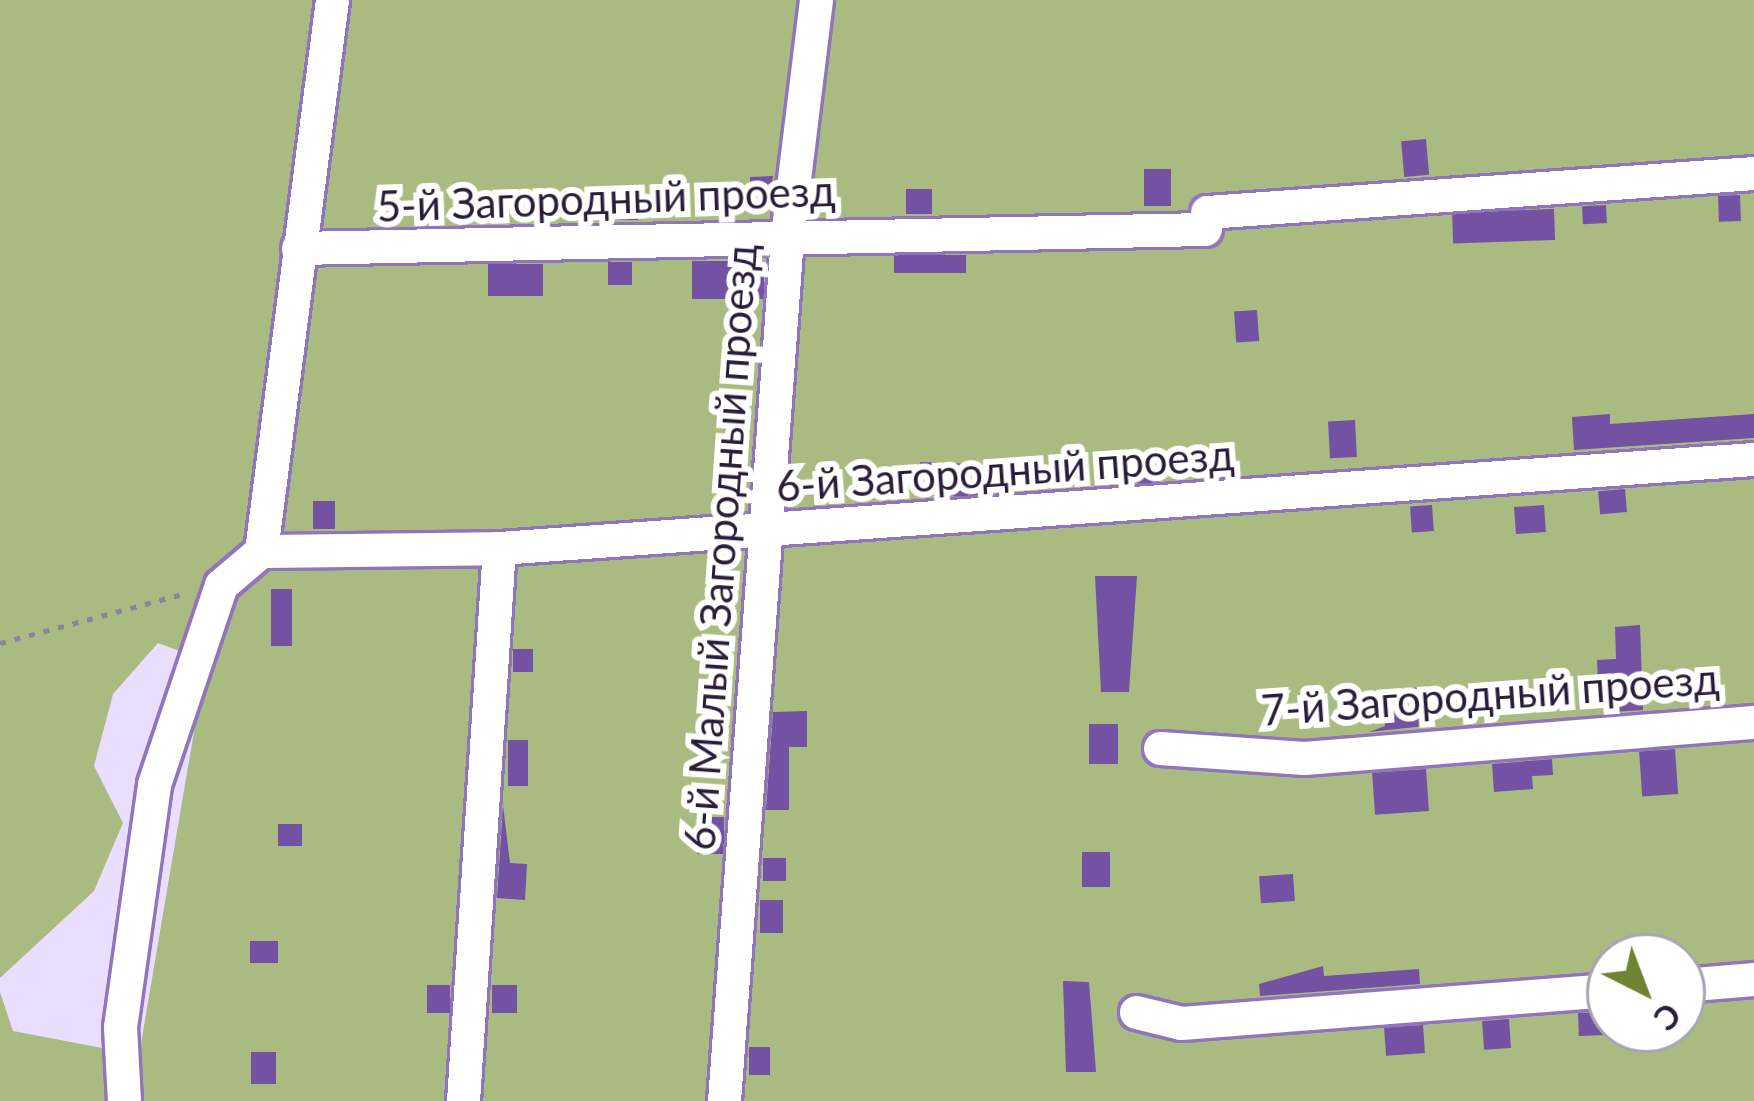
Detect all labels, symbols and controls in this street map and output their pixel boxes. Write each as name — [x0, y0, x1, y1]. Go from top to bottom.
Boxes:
street label: 5-й Загородный проезд — [376, 165, 836, 231]
street label: 6-й Малый Загородный проезд — [674, 242, 766, 852]
street label: 6-й Загородный проезд — [774, 429, 1236, 511]
street label: 7-й Загородный проезд — [1259, 653, 1721, 735]
north arrow — [1586, 933, 1706, 1053]
text: С — [1647, 995, 1690, 1040]

